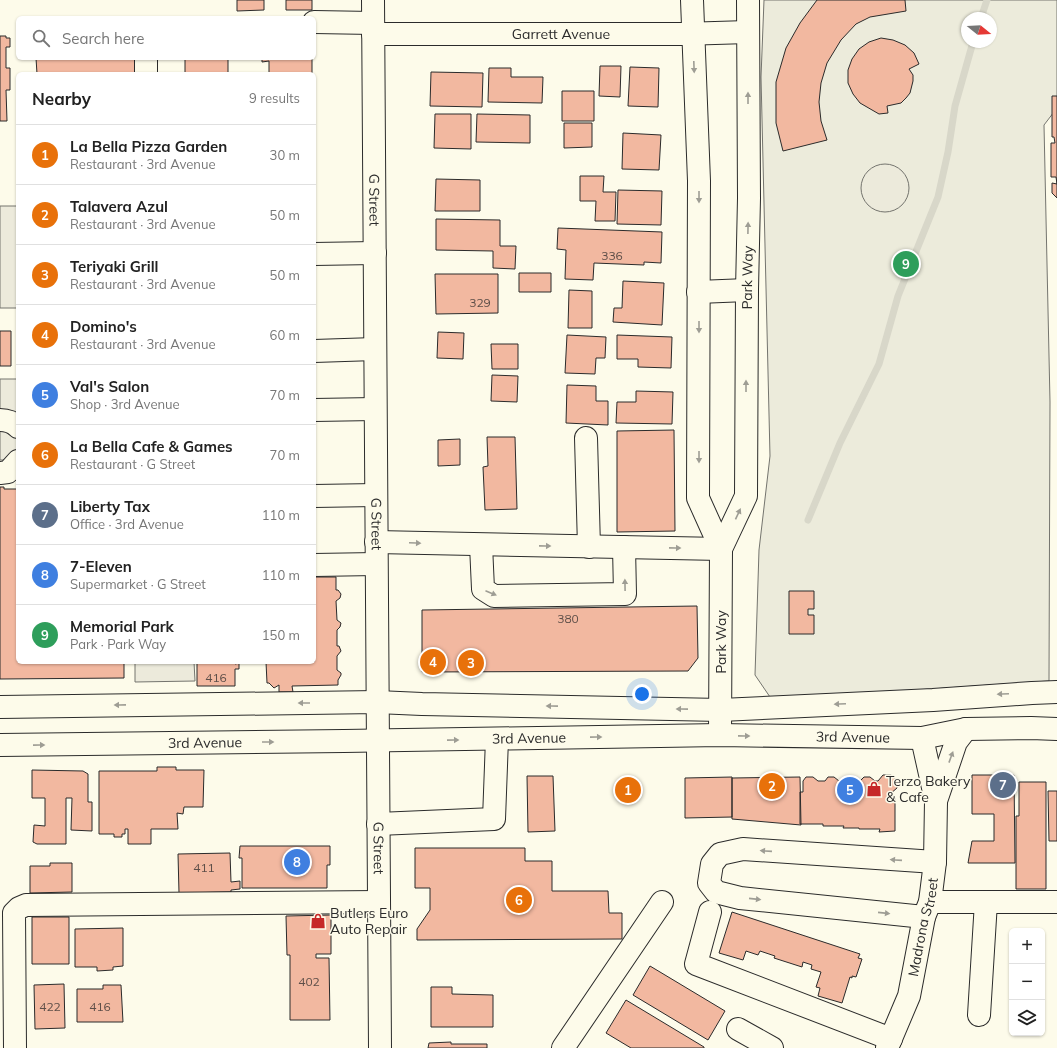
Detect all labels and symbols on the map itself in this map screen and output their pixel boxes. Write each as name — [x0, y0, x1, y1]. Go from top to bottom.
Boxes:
north arrow — [961, 12, 997, 48]
street label: Garrett Avenue — [512, 25, 610, 43]
one-way arrow — [691, 61, 698, 73]
one-way arrow — [745, 91, 751, 104]
street label: G Street — [365, 174, 384, 226]
one-way arrow — [696, 191, 702, 204]
one-way arrow — [745, 221, 751, 234]
street label: Park Way — [738, 245, 757, 309]
house number: 336 — [601, 248, 623, 263]
pin: 9 — [893, 249, 919, 279]
house number: 329 — [469, 295, 491, 310]
one-way arrow — [695, 321, 702, 333]
one-way arrow — [743, 380, 750, 392]
one-way arrow — [696, 451, 702, 464]
street label: G Street — [367, 498, 386, 550]
one-way arrow — [735, 508, 741, 520]
one-way arrow — [409, 540, 422, 546]
one-way arrow — [539, 543, 552, 549]
one-way arrow — [669, 545, 681, 552]
one-way arrow — [622, 578, 628, 591]
one-way arrow — [485, 589, 497, 596]
street label: Park Way — [712, 610, 730, 674]
house number: 380 — [557, 611, 579, 626]
pin: 4 — [420, 647, 446, 677]
pin: 3 — [458, 648, 484, 678]
house number: 416 — [205, 670, 227, 685]
your location — [632, 684, 652, 704]
one-way arrow — [996, 691, 1009, 697]
one-way arrow — [297, 700, 310, 706]
one-way arrow — [833, 701, 846, 707]
one-way arrow — [114, 702, 126, 709]
one-way arrow — [546, 703, 558, 710]
one-way arrow — [675, 706, 688, 712]
street label: 3rd Avenue — [816, 727, 890, 747]
street label: 3rd Avenue — [492, 728, 566, 748]
one-way arrow — [738, 732, 750, 739]
street label: 3rd Avenue — [168, 733, 242, 752]
one-way arrow — [590, 734, 603, 740]
one-way arrow — [447, 737, 460, 743]
one-way arrow — [262, 739, 275, 745]
one-way arrow — [33, 742, 46, 748]
one-way arrow — [948, 751, 954, 763]
pin: 7 — [990, 770, 1016, 800]
pin: 2 — [759, 771, 785, 801]
place label: Terzo Bakery & Cafe — [886, 772, 971, 806]
pin: 1 — [615, 775, 641, 805]
pin: 5 — [837, 775, 863, 805]
shop icon: Terzo Bakery & Cafe — [865, 780, 883, 798]
street label: G Street — [369, 822, 388, 874]
pin: 8 — [284, 847, 310, 877]
one-way arrow — [760, 847, 772, 854]
one-way arrow — [890, 856, 902, 863]
house number: 411 — [193, 860, 215, 875]
street label: Madrona Street — [904, 877, 942, 978]
pin: 6 — [506, 885, 532, 915]
one-way arrow — [749, 896, 761, 903]
place label: Butlers Euro Auto Repair — [330, 904, 408, 938]
one-way arrow — [878, 910, 890, 916]
shop icon: Butlers Euro Auto Repair — [309, 912, 327, 930]
house number: 402 — [298, 974, 320, 989]
house number: 422 — [39, 999, 61, 1014]
house number: 416 — [89, 999, 111, 1014]

